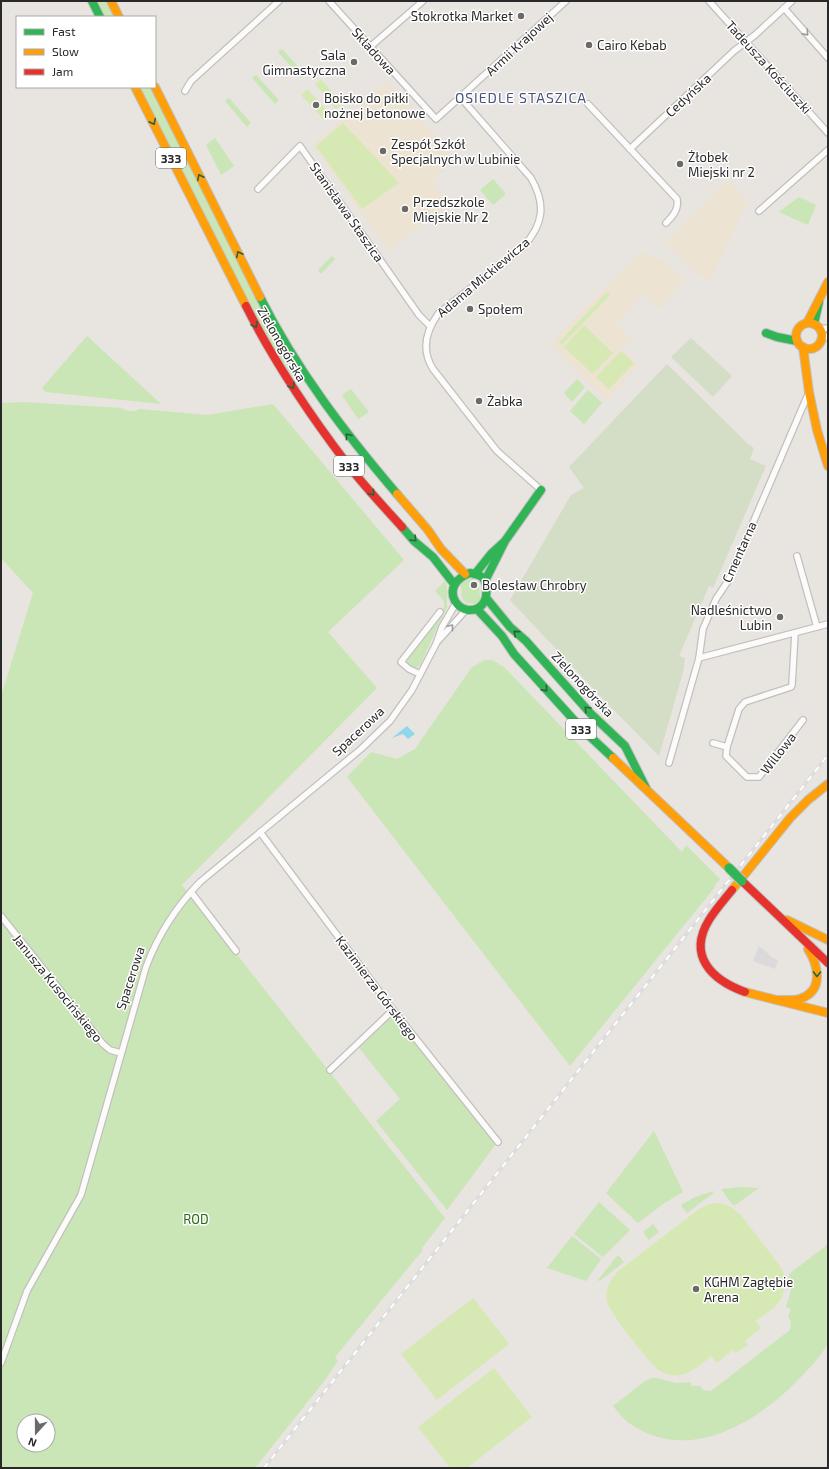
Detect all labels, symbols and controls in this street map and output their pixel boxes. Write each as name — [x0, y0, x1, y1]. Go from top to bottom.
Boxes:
place label: Stokrotka Market — [411, 8, 513, 24]
street label: Armii Krajowej — [482, 9, 556, 79]
marker: Stokrotka Market — [516, 11, 526, 21]
legend — [16, 16, 156, 88]
street label: Tadeusza Kościuszki — [723, 17, 815, 117]
text: Fast — [52, 24, 76, 38]
street label: Składowa — [349, 24, 399, 78]
one-way arrow — [801, 28, 809, 36]
place label: Cairo Kebab — [597, 37, 667, 53]
marker: Cairo Kebab — [584, 40, 594, 50]
text: Slow — [52, 44, 79, 58]
place label: Sala Gimnastyczna — [263, 47, 346, 78]
marker: Sala Gimnastyczna — [349, 57, 359, 67]
text: Jam — [52, 64, 73, 78]
street label: Cedyńska — [662, 70, 714, 120]
district label: OSIEDLE STASZICA — [455, 89, 587, 106]
place label: Boisko do piłki nożnej betonowe — [324, 90, 426, 121]
marker: Boisko do piłki nożnej betonowe — [311, 100, 321, 110]
one-way arrow — [148, 118, 155, 125]
place label: Zespół Szkół Specjalnych w Lubinie — [391, 136, 520, 167]
marker: Zespół Szkół Specjalnych w Lubinie — [378, 146, 388, 156]
road number: 333 — [156, 148, 186, 168]
place label: Żłobek Miejski nr 2 — [688, 149, 755, 180]
street label: Stanisława Staszica — [307, 159, 387, 265]
marker: Żłobek Miejski nr 2 — [675, 159, 685, 169]
one-way arrow — [197, 174, 205, 181]
place label: Przedszkole Miejskie Nr 2 — [413, 194, 489, 225]
marker: Przedszkole Miejskie Nr 2 — [400, 204, 410, 214]
street label: Adama Mickiewicza — [433, 234, 533, 320]
one-way arrow — [236, 251, 244, 258]
place label: Społem — [478, 301, 523, 317]
street label: Zielonogórska — [254, 304, 310, 384]
marker: Społem — [465, 304, 475, 314]
one-way arrow — [251, 321, 258, 329]
one-way arrow — [287, 382, 294, 389]
place label: Żabka — [487, 393, 523, 409]
marker: Żabka — [474, 396, 484, 406]
one-way arrow — [346, 434, 353, 441]
road number: 333 — [334, 456, 364, 476]
one-way arrow — [368, 488, 375, 496]
street label: Cmentarna — [718, 519, 760, 585]
one-way arrow — [409, 534, 417, 542]
place label: Bolesław Chrobry — [482, 577, 587, 593]
marker: Bolesław Chrobry — [469, 580, 479, 590]
place label: Nadleśnictwo Lubin — [691, 602, 772, 633]
marker: Nadleśnictwo Lubin — [775, 612, 785, 622]
one-way arrow — [447, 625, 454, 632]
one-way arrow — [514, 630, 521, 637]
street label: Zielonogórska — [549, 648, 617, 720]
one-way arrow — [541, 684, 548, 692]
street label: Spacerowa — [329, 703, 387, 759]
one-way arrow — [584, 706, 592, 714]
road number: 333 — [566, 719, 596, 739]
street label: Willowa — [757, 729, 799, 777]
street label: Janusza Kusocińskiego — [10, 931, 106, 1045]
street label: Kazimierza Górskiego — [332, 933, 422, 1043]
street label: Spacerowa — [112, 944, 148, 1012]
one-way arrow — [813, 971, 821, 977]
park label: ROD — [183, 1211, 209, 1227]
place label: KGHM Zagłębie Arena — [704, 1274, 793, 1305]
marker: KGHM Zagłębie Arena — [691, 1284, 701, 1294]
north arrow — [16, 1413, 56, 1453]
text: N — [26, 1435, 38, 1450]

